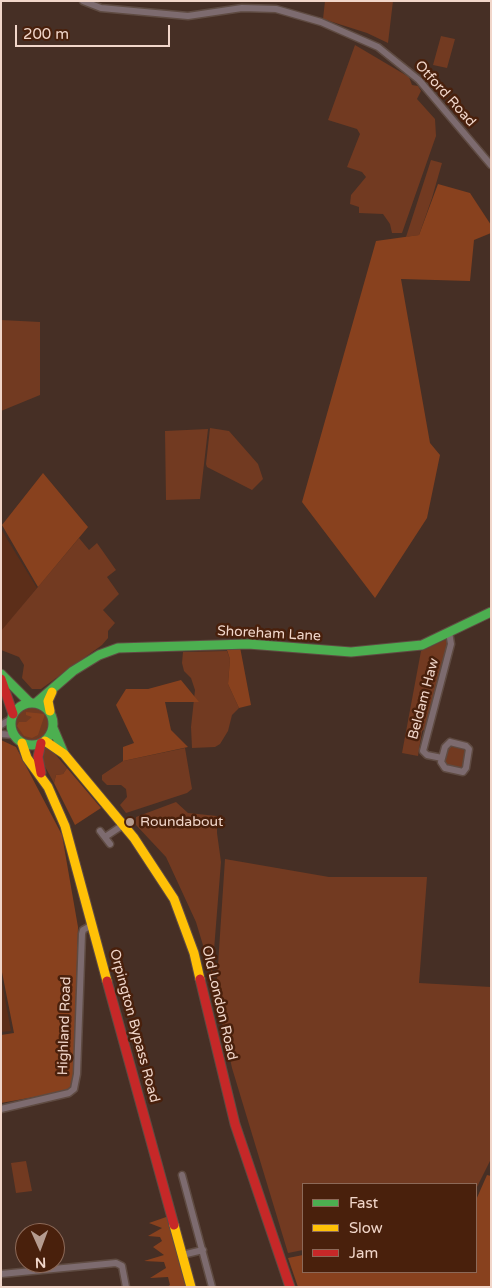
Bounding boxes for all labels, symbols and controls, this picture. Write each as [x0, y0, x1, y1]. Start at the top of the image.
scale bar [18, 15, 172, 47]
text: 200 m [23, 25, 69, 43]
street label: Otford Road [411, 58, 479, 130]
street label: Shoreham Lane [217, 623, 321, 645]
street label: Beldam Haw [405, 656, 443, 742]
place label: Roundabout [140, 814, 223, 830]
marker: Roundabout [124, 816, 136, 828]
street label: Old London Road [198, 944, 240, 1062]
street label: Orpington Bypass Road [105, 947, 163, 1105]
street label: Highland Road [55, 976, 75, 1076]
legend [302, 1183, 477, 1273]
text: Fast [349, 1194, 378, 1212]
text: Slow [349, 1219, 383, 1237]
north arrow [15, 1223, 65, 1273]
text: Jam [349, 1244, 378, 1262]
text: N [35, 1254, 46, 1271]

